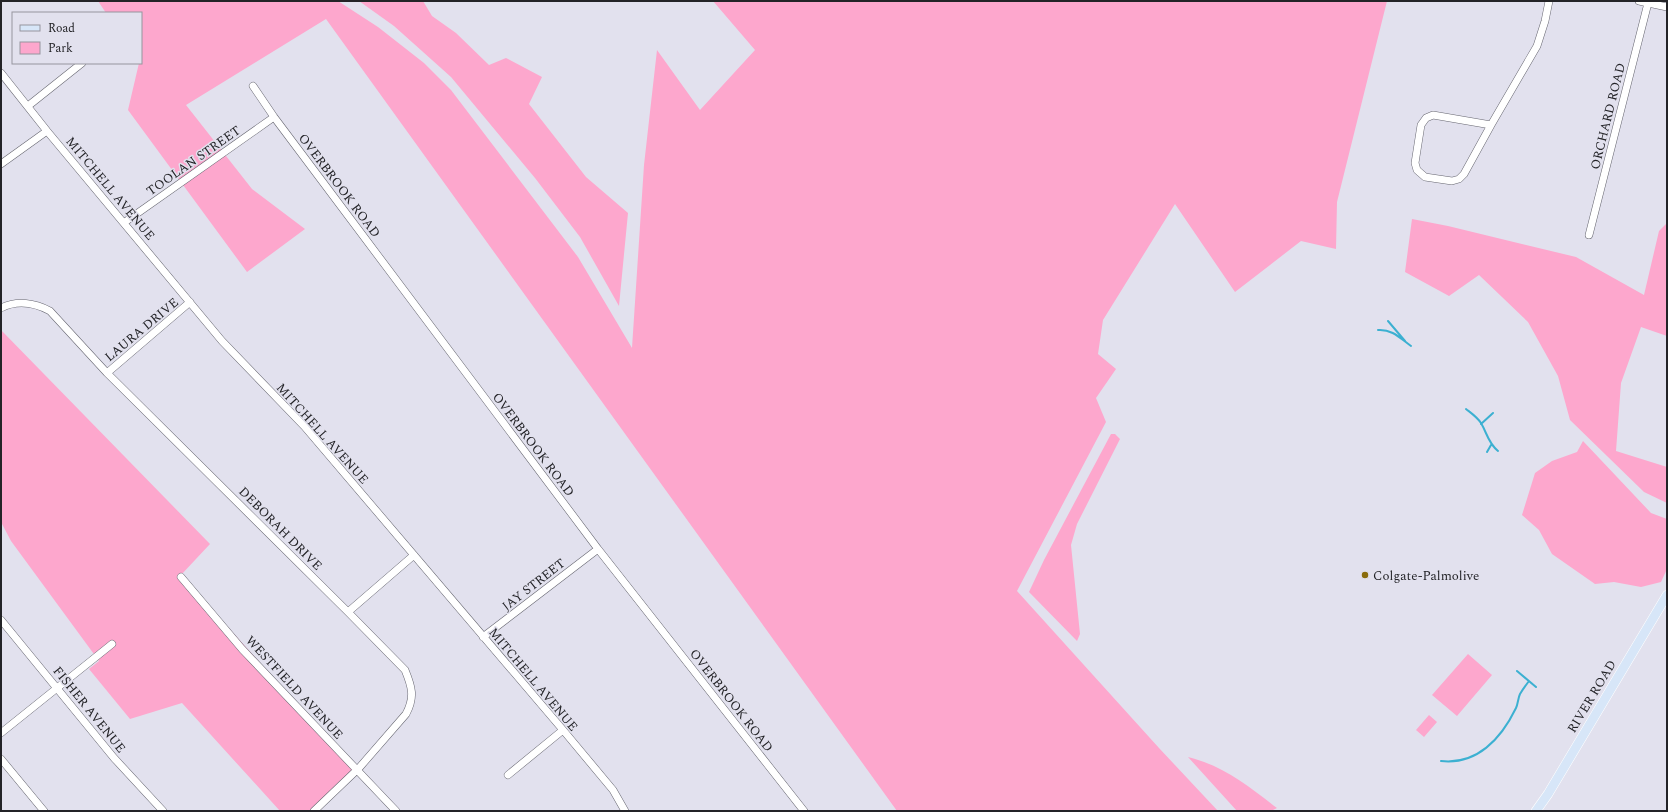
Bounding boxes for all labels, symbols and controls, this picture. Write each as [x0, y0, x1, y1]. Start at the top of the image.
legend [12, 12, 142, 64]
text: Road [48, 19, 75, 38]
text: Park [48, 39, 73, 58]
street label: ORCHARD ROAD [1585, 61, 1631, 172]
street label: TOOLAN STREET [142, 121, 245, 201]
street label: OVERBROOK ROAD [293, 129, 385, 242]
street label: MITCHELL AVENUE [61, 132, 160, 245]
street label: LAURA DRIVE [100, 293, 183, 367]
street label: MITCHELL AVENUE [271, 379, 373, 489]
street label: OVERBROOK ROAD [487, 388, 579, 501]
street label: DEBORAH DRIVE [234, 482, 327, 575]
street label: JAY STREET [498, 553, 570, 616]
place label: Colgate-Palmolive [1373, 566, 1479, 586]
marker: Colgate-Palmolive [1360, 570, 1370, 580]
street label: MITCHELL AVENUE [484, 623, 583, 736]
street label: WESTFIELD AVENUE [241, 631, 348, 744]
street label: OVERBROOK ROAD [684, 645, 778, 756]
street label: RIVER ROAD [1562, 656, 1622, 737]
street label: FISHER AVENUE [48, 662, 131, 757]

